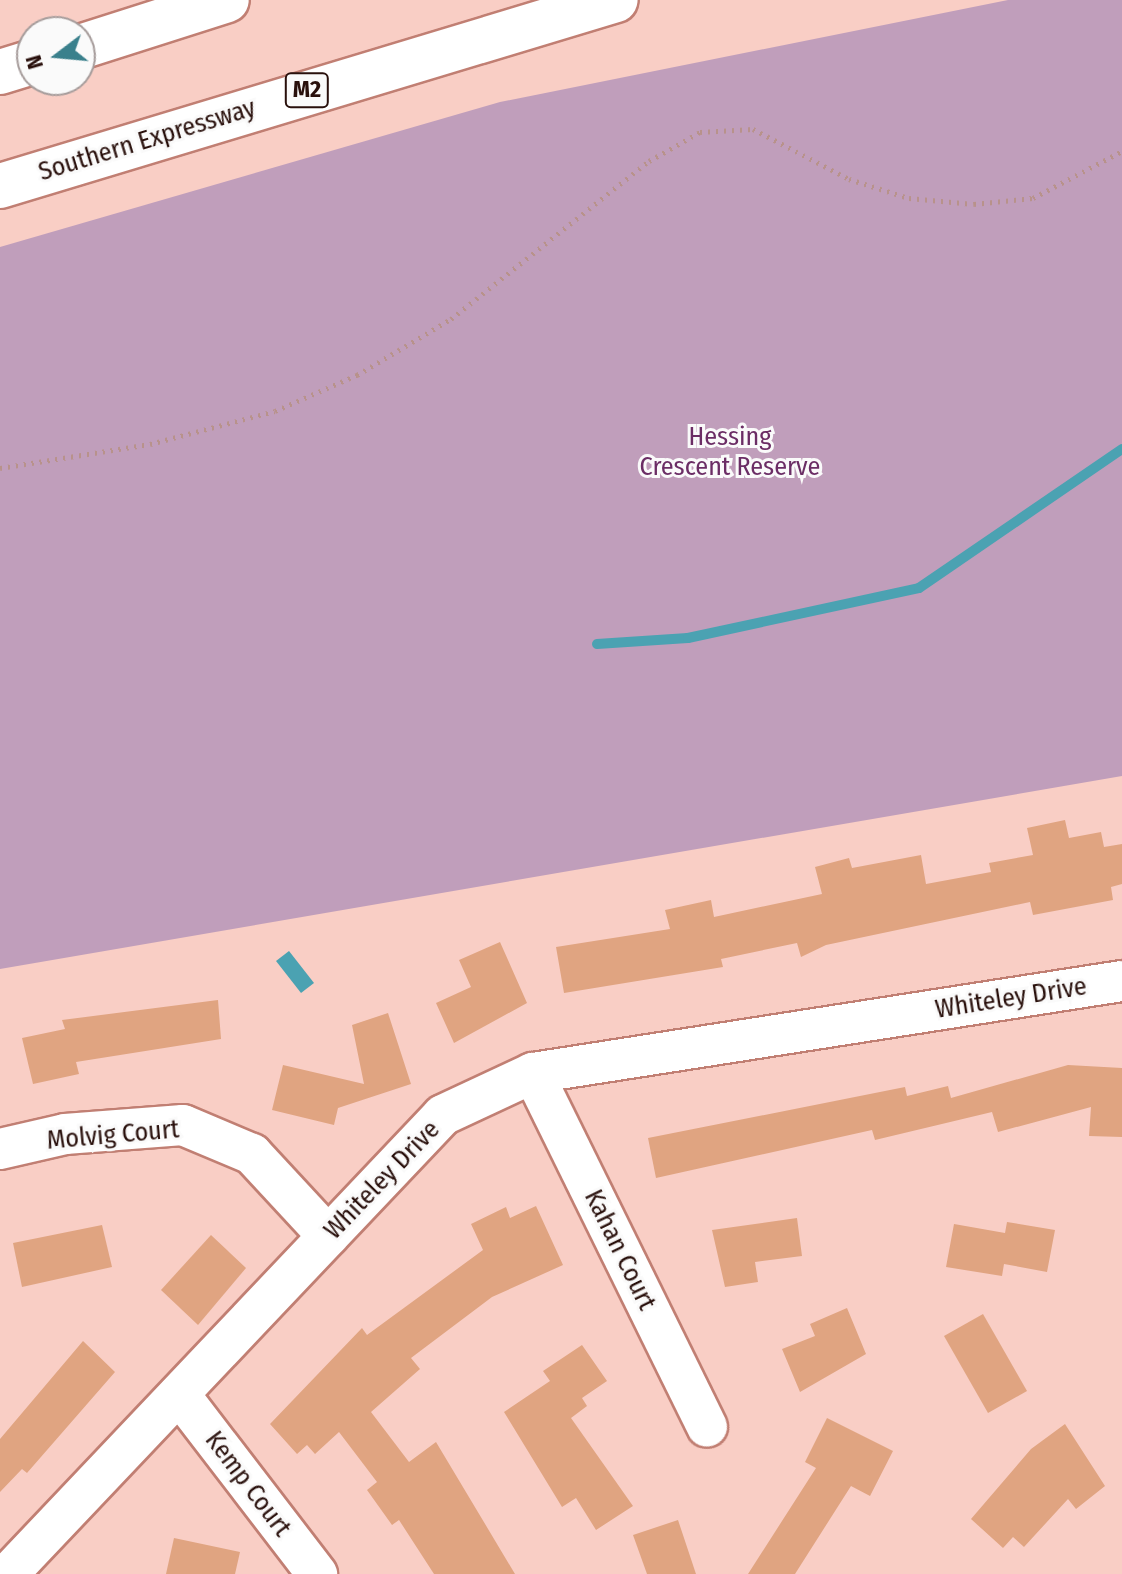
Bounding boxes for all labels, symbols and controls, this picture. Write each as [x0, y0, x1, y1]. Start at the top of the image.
north arrow [16, 16, 96, 96]
text: N [20, 52, 49, 72]
road number: M2 [283, 70, 331, 110]
street label: Southern Expressway [35, 92, 259, 188]
park label: Hessing Crescent Reserve [640, 421, 820, 482]
street label: Whiteley Drive [933, 971, 1089, 1025]
street label: Molvig Court [46, 1114, 180, 1156]
street label: Whiteley Drive [318, 1114, 446, 1246]
street label: Kahan Court [577, 1185, 663, 1315]
street label: Kemp Court [198, 1425, 298, 1543]

